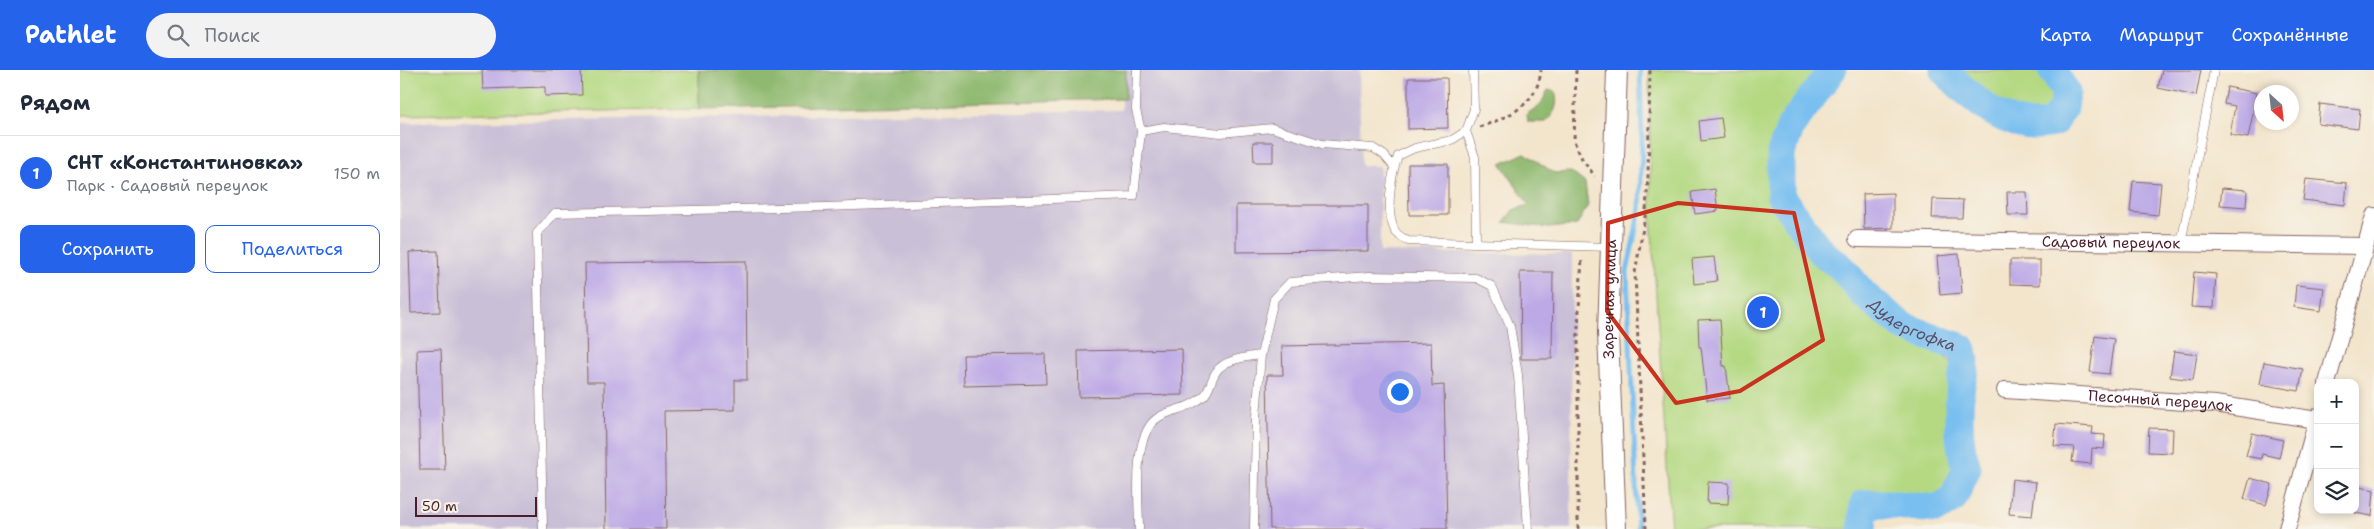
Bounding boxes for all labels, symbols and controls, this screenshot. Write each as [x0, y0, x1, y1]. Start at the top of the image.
search box [146, 13, 496, 58]
text: Pathlet [25, 19, 116, 51]
icon: search [164, 21, 192, 49]
text: Поиск [204, 23, 260, 48]
text: Карта [2040, 23, 2091, 47]
text: Маршрут [2119, 23, 2203, 47]
text: Сохранённые [2231, 23, 2349, 47]
north arrow [2254, 85, 2299, 130]
text: Рядом [20, 89, 90, 117]
text: СНТ «Константиновка» [67, 150, 303, 175]
text: 1 [32, 163, 40, 184]
text: 150 m [333, 163, 380, 184]
text: Парк · Садовый переулок [67, 175, 268, 196]
button: Сохранить [20, 225, 195, 273]
button: Поделиться [205, 225, 380, 273]
street label: Садовый переулок [2042, 232, 2180, 253]
street label: Заречная улица [1598, 238, 1621, 359]
water label: Дудергофка [1863, 292, 1959, 356]
pin: 1 [1747, 293, 1779, 331]
your location [1387, 379, 1413, 405]
map controls [2314, 379, 2359, 514]
button: + [2314, 379, 2359, 424]
street label: Песочный переулок [2088, 386, 2234, 417]
button: − [2314, 424, 2359, 469]
button: layers [2314, 469, 2359, 514]
scale bar [415, 494, 538, 517]
text: 50 m [422, 497, 457, 515]

